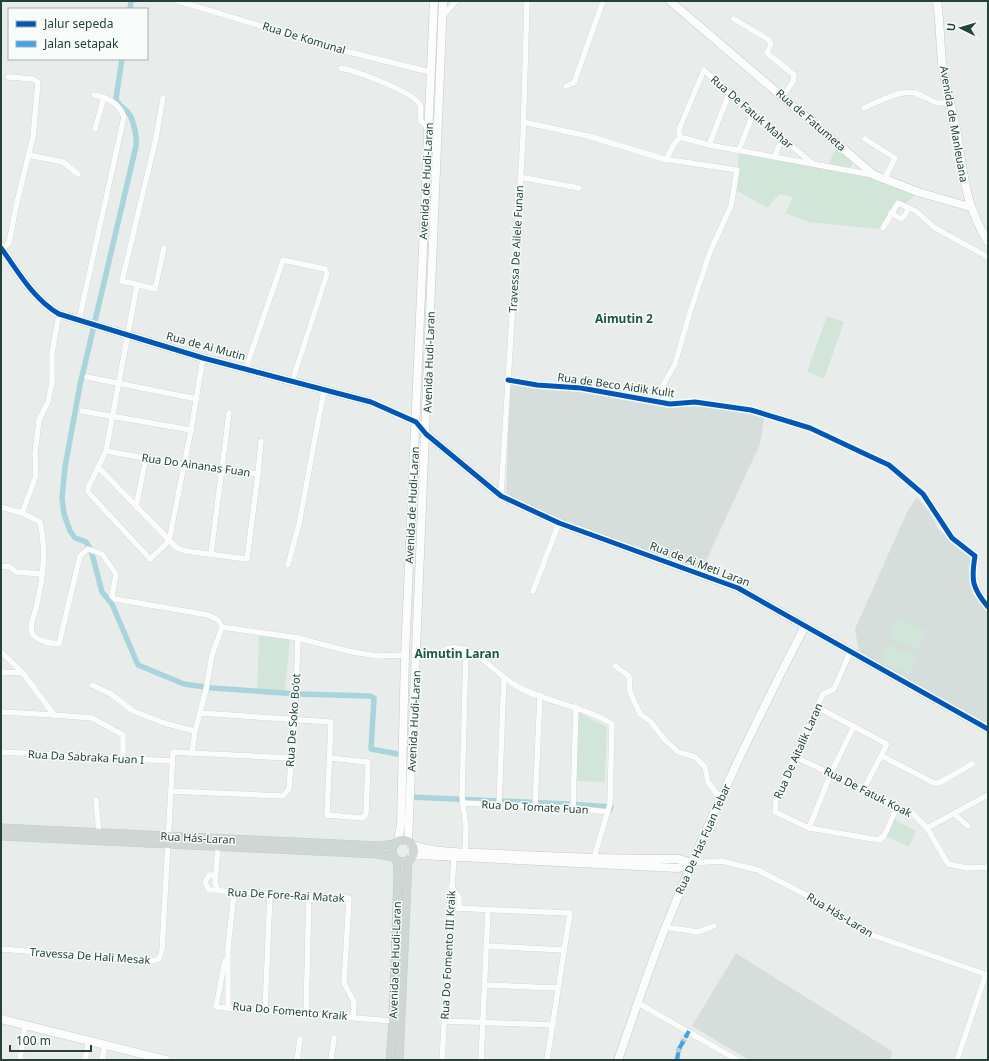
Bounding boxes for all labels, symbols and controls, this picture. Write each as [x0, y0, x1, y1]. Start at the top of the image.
legend [8, 8, 148, 60]
north arrow [941, 8, 981, 48]
text: Jalur sepeda [43, 15, 113, 32]
street label: Rua De Komunal [261, 18, 348, 57]
text: U [943, 22, 958, 32]
text: Jalan setapak [43, 35, 119, 52]
street label: Avenida de Manleuana [937, 64, 972, 183]
street label: Rua De Fatuk Mahar [708, 72, 797, 152]
street label: Rua de Fatumeta [773, 85, 849, 154]
street label: Avenida de Hudi-Laran [415, 122, 436, 240]
street label: Travessa De Ailele Funan [505, 185, 526, 313]
district label: Aimutin 2 [595, 310, 653, 327]
street label: Avenida Hudi-Laran [419, 311, 438, 413]
street label: Rua de Ai Mutin [165, 328, 247, 363]
street label: Rua de Beco Aidik Kulit [557, 369, 676, 400]
street label: Avenida de Hudi-Laran [401, 446, 422, 564]
street label: Rua Do Ainanas Fuan [141, 449, 251, 480]
street label: Rua de Ai Meti Laran [648, 537, 752, 590]
district label: Aimutin Laran [414, 645, 500, 662]
street label: Avenida Hudi-Laran [403, 670, 424, 772]
street label: Rua De Soko Bo’ot [282, 673, 303, 767]
street label: Rua De Aitalik Laran [770, 701, 825, 801]
street label: Rua Da Sabraka Fuan I [28, 746, 145, 767]
street label: Rua De Fatuk Koak [822, 763, 915, 820]
street label: Rua De Has Fuan Tebar [671, 781, 734, 896]
street label: Rua Do Tomate Fuan [481, 796, 589, 817]
street label: Rua Hás-Laran [160, 828, 236, 847]
street label: Rua De Fore-Rai Matak [227, 884, 345, 905]
street label: Rua Hás-Laran [804, 889, 876, 940]
street label: Rua Do Fomento III Kraik [437, 890, 458, 1020]
street label: Avenida de Hudi-Laran [385, 901, 404, 1019]
street label: Travessa De Hali Mesak [29, 944, 151, 967]
street label: Rua Do Fomento Kraik [232, 998, 348, 1023]
scale bar [10, 1027, 91, 1053]
text: 100 m [16, 1032, 51, 1049]

